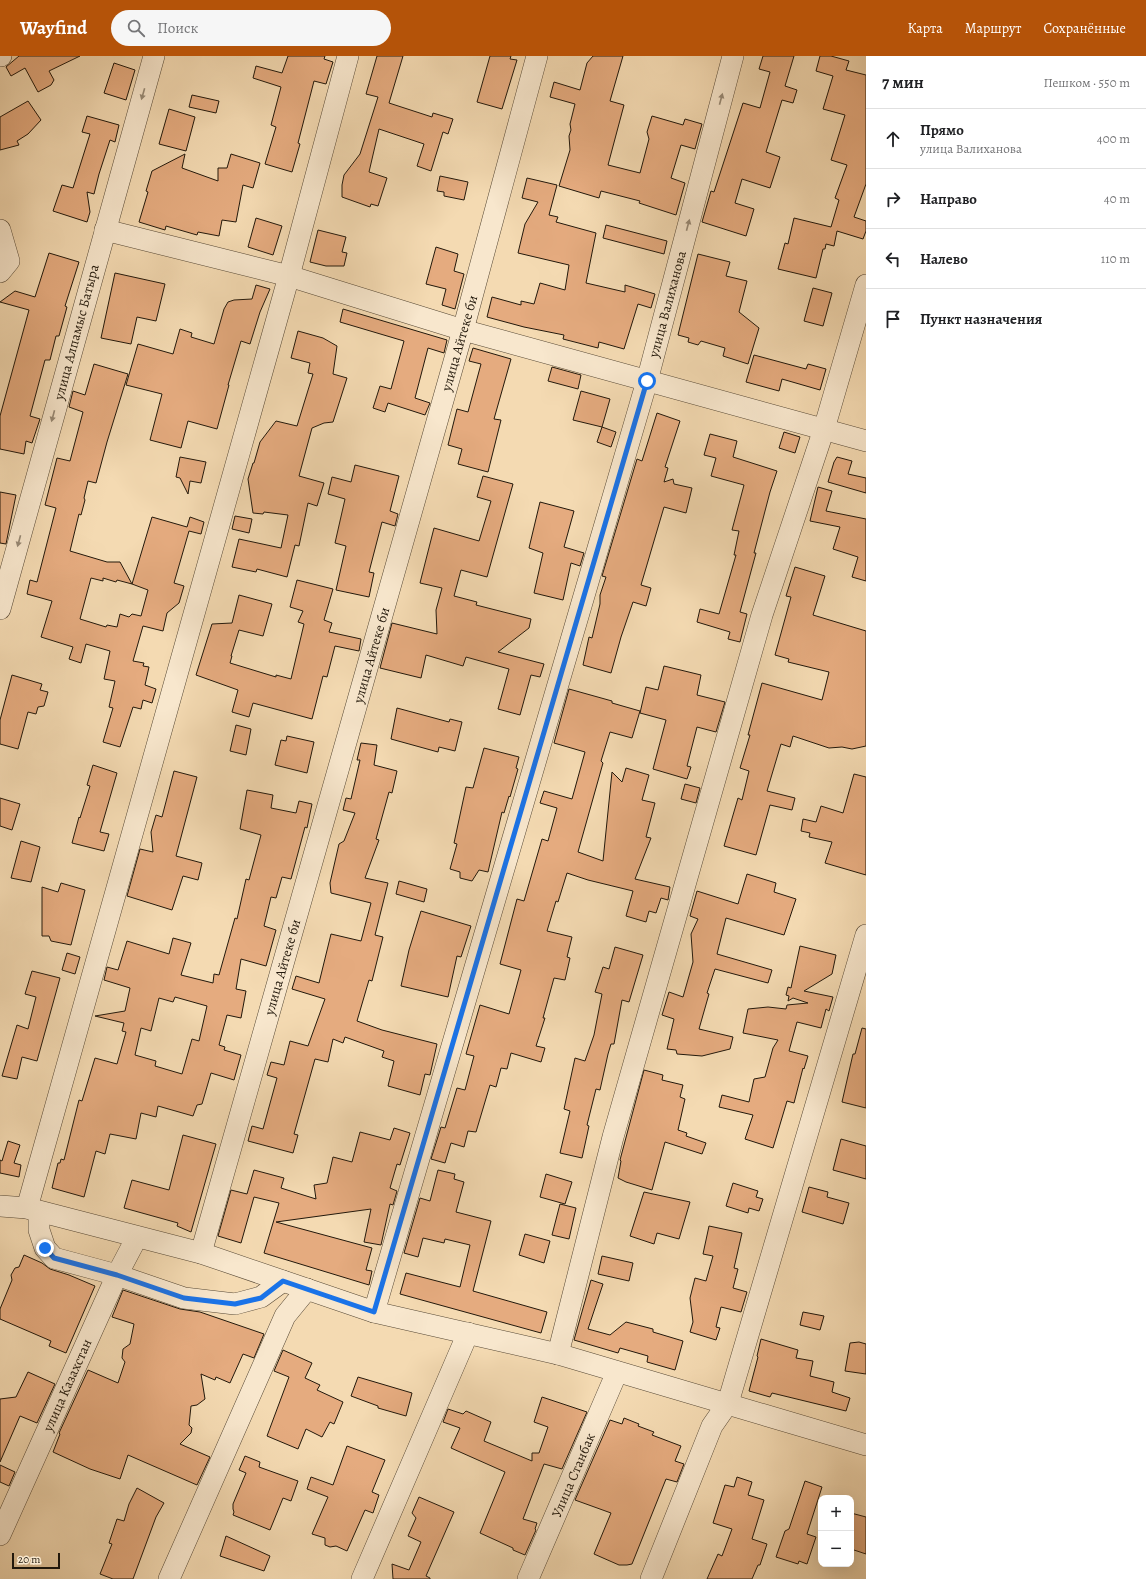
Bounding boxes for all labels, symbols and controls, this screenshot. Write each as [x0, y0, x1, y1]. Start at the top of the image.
search box [111, 10, 391, 46]
text: Wayfind [20, 15, 87, 41]
icon: search [125, 17, 147, 39]
text: Поиск [157, 18, 198, 38]
text: Карта [908, 19, 943, 38]
text: Маршрут [965, 19, 1021, 38]
text: Сохранённые [1043, 19, 1126, 38]
text: 7 мин [882, 71, 924, 94]
text: Пешком · 550 m [1043, 74, 1130, 91]
one-way arrow [140, 88, 146, 100]
one-way arrow [719, 93, 725, 106]
text: Прямо [920, 120, 964, 140]
icon: ahead [882, 128, 904, 150]
text: 400 m [1097, 130, 1130, 147]
text: улица Валиханова [920, 140, 1022, 157]
icon: right [882, 188, 904, 210]
text: Направо [920, 189, 977, 209]
text: 40 m [1104, 190, 1130, 207]
one-way arrow [685, 219, 691, 231]
street label: улица Валиханова [644, 248, 691, 361]
icon: left [882, 248, 904, 270]
text: Налево [920, 249, 968, 269]
text: 110 m [1101, 250, 1130, 267]
street label: улица Алпамыс Батыра [49, 262, 104, 403]
street label: улица Айтеке би [436, 293, 482, 394]
icon: arrive [882, 308, 904, 330]
text: Пункт назначения [920, 309, 1042, 329]
route start [638, 372, 656, 390]
one-way arrow [50, 410, 56, 422]
one-way arrow [16, 535, 22, 547]
street label: улица Айтеке би [348, 605, 394, 706]
street label: улица Айтеке би [259, 917, 305, 1018]
route end [36, 1239, 54, 1257]
street label: улица Казахстан [38, 1336, 96, 1436]
street label: Улица Станбак [547, 1430, 600, 1520]
map controls [818, 1495, 854, 1567]
button: + [818, 1495, 854, 1531]
button: − [818, 1531, 854, 1567]
scale bar [12, 1551, 60, 1570]
text: 20 m [18, 1552, 40, 1567]

